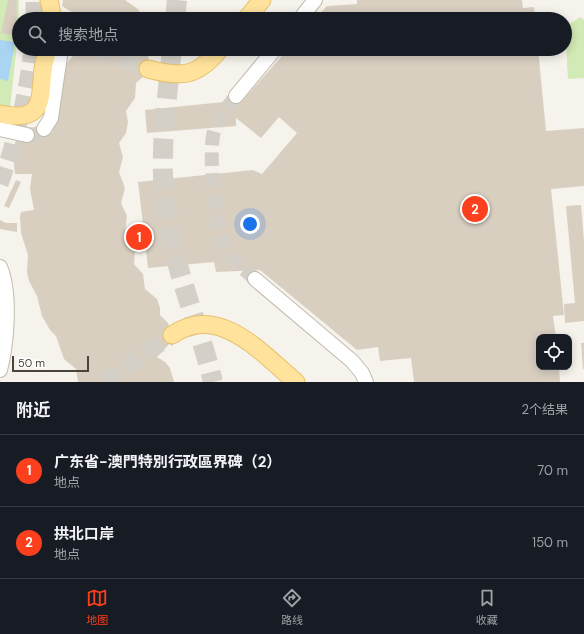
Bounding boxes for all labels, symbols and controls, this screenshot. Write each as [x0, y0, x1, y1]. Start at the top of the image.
search box [12, 12, 572, 56]
icon: search [26, 23, 48, 45]
text: 搜索地点 [58, 25, 118, 45]
pin: 2 [462, 194, 488, 224]
your location [240, 214, 260, 234]
pin: 1 [126, 222, 152, 252]
map controls [536, 334, 572, 370]
button: locate [536, 334, 572, 370]
scale bar [12, 354, 89, 373]
text: 50 m [18, 356, 45, 370]
text: 附近 [16, 399, 50, 421]
text: 2个结果 [522, 401, 568, 418]
text: 广东省-澳門特別行政區界碑（2） [54, 452, 281, 472]
text: 1 [27, 462, 31, 479]
text: 70 m [537, 462, 568, 479]
text: 地点 [54, 474, 80, 491]
text: 拱北口岸 [54, 524, 114, 544]
text: 2 [25, 534, 33, 551]
text: 150 m [532, 534, 568, 551]
text: 地点 [54, 546, 80, 563]
tab: 地图 [86, 587, 108, 627]
tab: 路线 [281, 587, 303, 627]
tab: 收藏 [476, 587, 498, 627]

